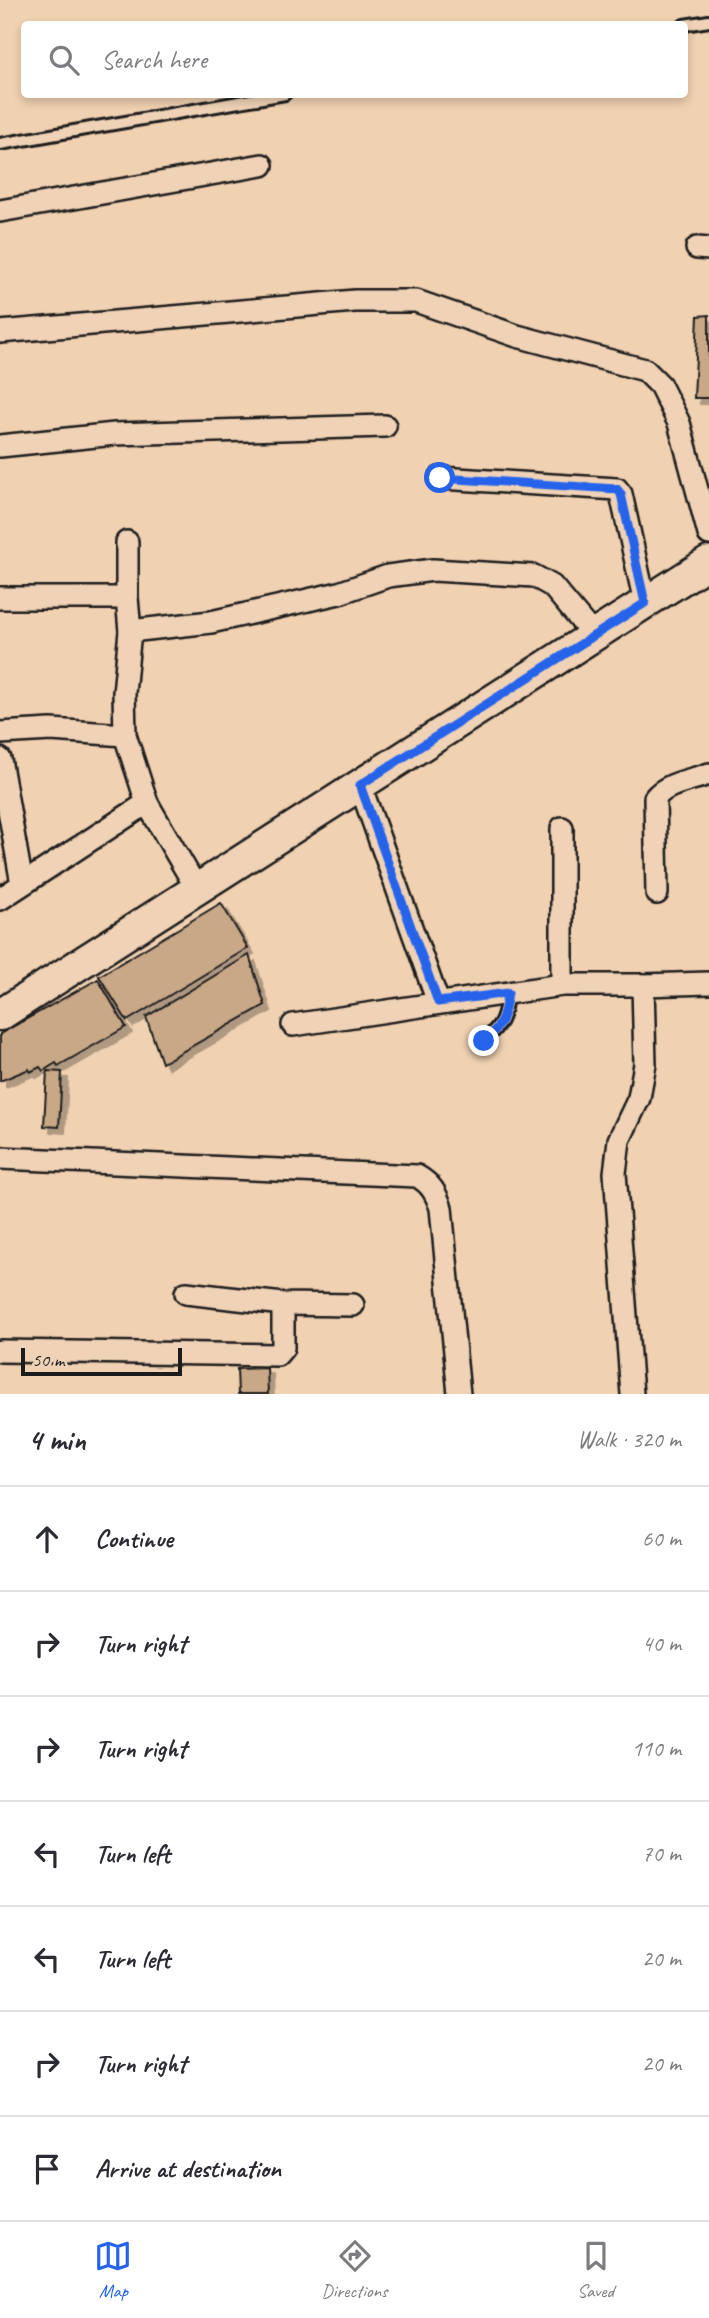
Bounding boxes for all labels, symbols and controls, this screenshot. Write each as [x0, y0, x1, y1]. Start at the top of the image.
search box [21, 21, 688, 98]
icon: search [45, 41, 83, 79]
text: Search here [101, 43, 207, 76]
route start [424, 462, 455, 493]
route end [468, 1025, 499, 1056]
scale bar [21, 1345, 182, 1377]
text: 50 m [32, 1348, 64, 1372]
text: 4 min [28, 1421, 85, 1459]
text: Walk · 320 m [577, 1425, 681, 1454]
icon: ahead [28, 1520, 66, 1558]
text: Continue [95, 1522, 173, 1555]
text: 60 m [642, 1524, 681, 1553]
icon: right [28, 1625, 66, 1663]
text: Turn right [95, 1627, 186, 1660]
text: 40 m [642, 1629, 681, 1658]
icon: right [28, 1730, 66, 1768]
text: Turn right [95, 1732, 186, 1765]
text: 110 m [632, 1734, 681, 1763]
icon: left [28, 1835, 66, 1873]
text: Turn left [95, 1837, 170, 1870]
text: 70 m [642, 1839, 681, 1868]
icon: left [28, 1940, 66, 1978]
text: Turn left [95, 1942, 170, 1975]
text: 20 m [642, 1944, 681, 1973]
icon: right [28, 2045, 66, 2083]
text: Turn right [95, 2047, 186, 2080]
text: 20 m [642, 2049, 681, 2078]
icon: arrive [28, 2150, 66, 2188]
text: Arrive at destination [95, 2152, 281, 2185]
tab: Map [94, 2237, 132, 2303]
tab: Directions [321, 2237, 388, 2303]
tab: Saved [577, 2237, 615, 2303]

